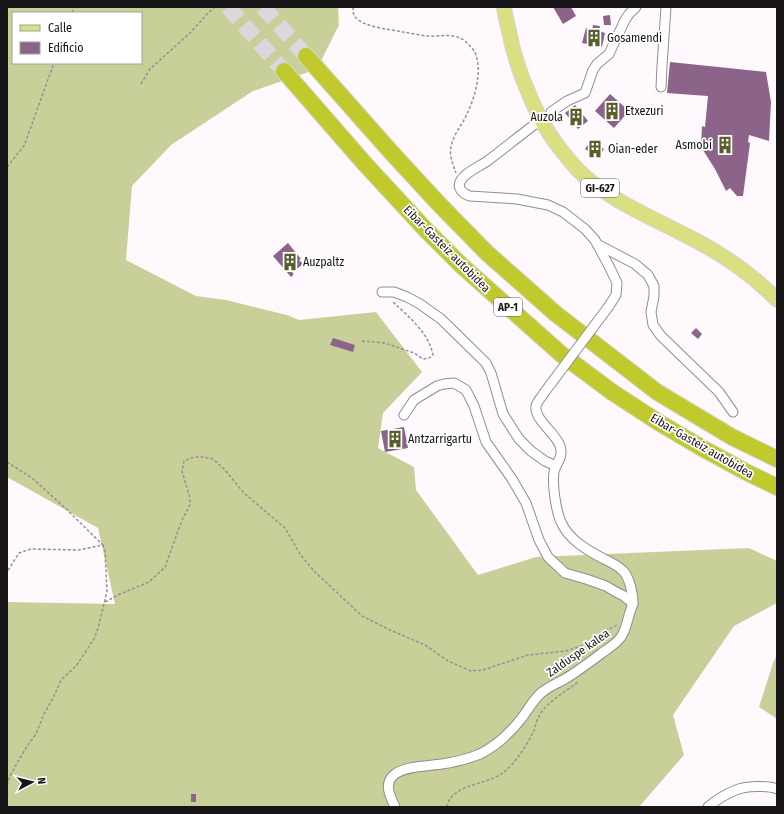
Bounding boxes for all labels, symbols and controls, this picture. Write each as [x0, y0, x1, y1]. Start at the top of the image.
legend [12, 12, 142, 64]
text: Calle [48, 21, 72, 35]
building icon: Gosamendi [584, 28, 604, 48]
place label: Gosamendi [607, 31, 662, 45]
text: Edificio [48, 41, 84, 55]
building icon: Etxezuri [602, 101, 622, 121]
place label: Etxezuri [625, 104, 664, 118]
building icon: Auzola [566, 107, 586, 127]
place label: Auzola [530, 110, 563, 124]
building icon: Asmobi [715, 135, 735, 155]
place label: Asmobi [676, 138, 712, 152]
building icon: Oian-eder [585, 139, 605, 159]
place label: Oian-eder [608, 142, 658, 156]
road number: GI-627 [581, 179, 619, 197]
street label: Eibar-Gasteiz autobidea [401, 203, 493, 295]
building icon: Auzpaltz [280, 252, 300, 272]
place label: Auzpaltz [303, 255, 344, 269]
road number: AP-1 [494, 298, 522, 316]
street label: Eibar-Gasteiz autobidea [648, 411, 756, 481]
building icon: Antzarrigartu [385, 429, 405, 449]
place label: Antzarrigartu [408, 432, 472, 446]
street label: Zalduspe kalea [544, 626, 612, 680]
north arrow [12, 762, 52, 802]
text: N [35, 777, 48, 785]

